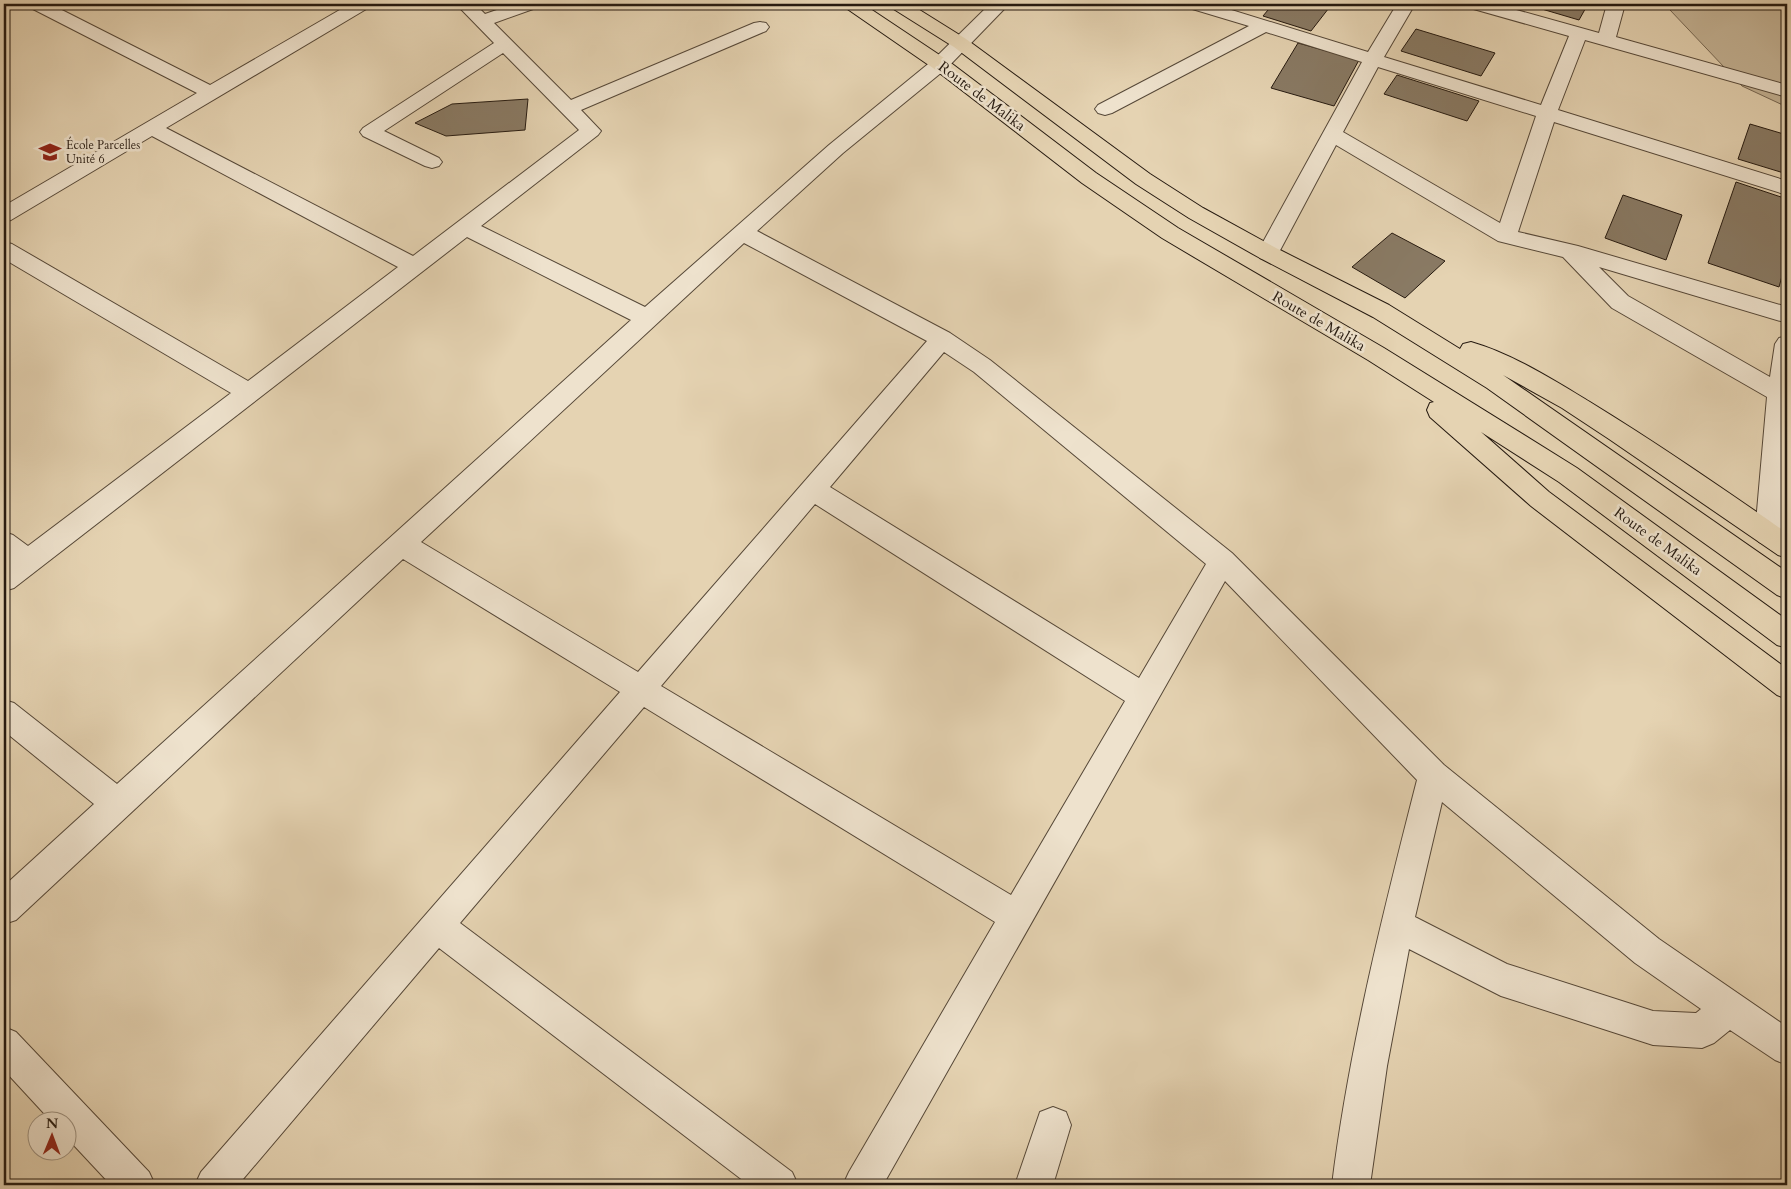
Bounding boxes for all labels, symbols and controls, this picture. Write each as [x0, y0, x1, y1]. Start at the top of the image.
street label: Route de Malika [934, 57, 1030, 136]
place label: École Parcelles Unité 6 [66, 136, 140, 167]
school or university icon: École Parcelles Unité 6 [37, 139, 63, 165]
street label: Route de Malika [1269, 286, 1370, 356]
street label: Route de Malika [1610, 502, 1706, 580]
north arrow [28, 1112, 78, 1162]
text: N [46, 1114, 58, 1133]

